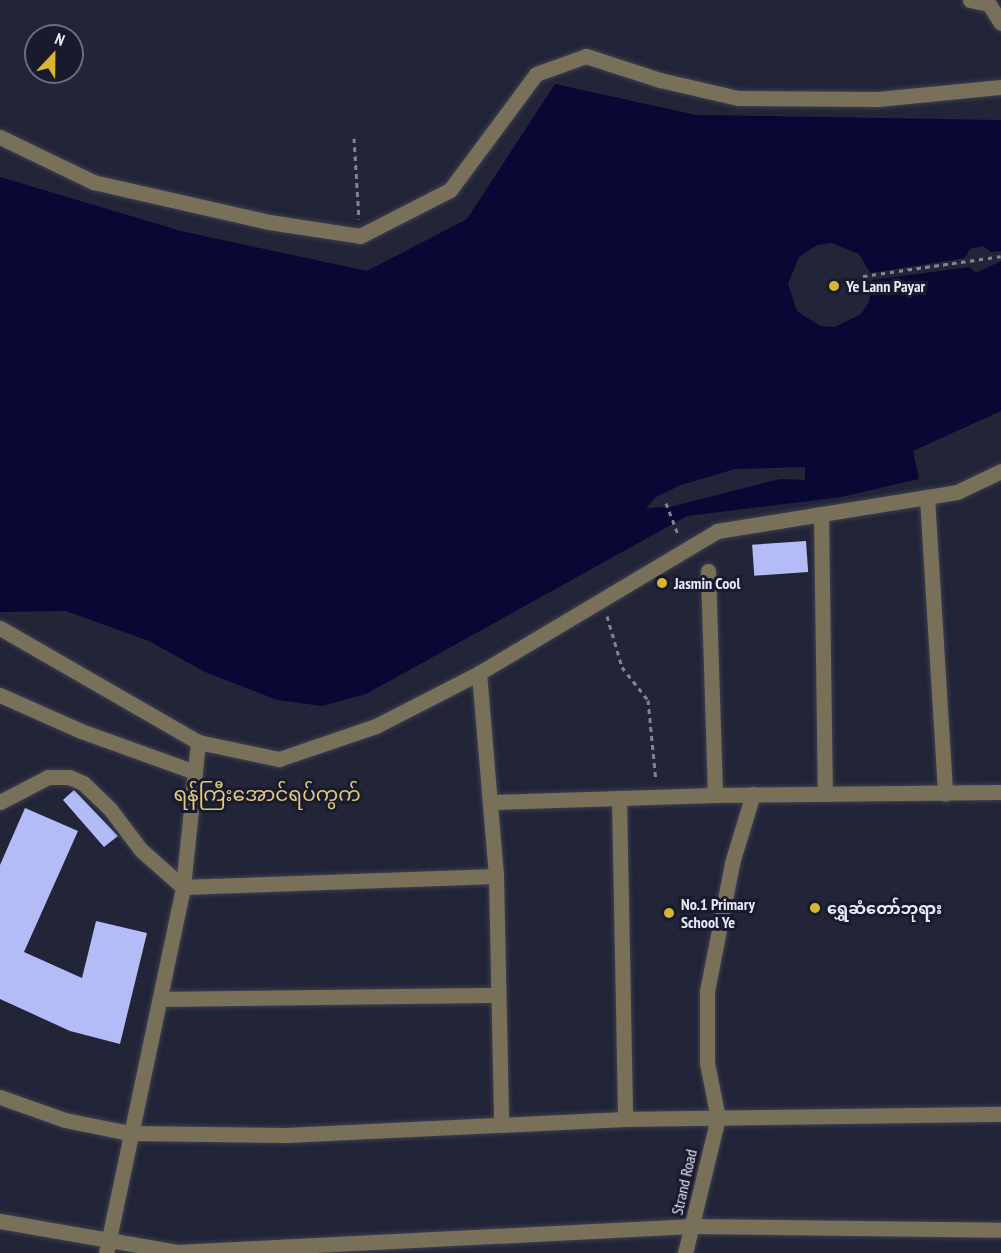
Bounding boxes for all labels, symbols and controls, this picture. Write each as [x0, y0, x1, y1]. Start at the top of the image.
north arrow [24, 24, 84, 84]
text: N [52, 28, 68, 50]
place label: Ye Lann Payar [846, 276, 925, 296]
marker: Ye Lann Payar [827, 279, 841, 293]
place label: Jasmin Cool [674, 573, 740, 593]
marker: Jasmin Cool [655, 576, 669, 590]
district label: ရန်ကြီးအောင်ရပ်ကွက် [173, 782, 361, 806]
place label: No.1 Primary School Ye [681, 894, 755, 932]
place label: ရွှေဆံတော်ဘုရား [827, 898, 942, 918]
marker: ရွှေဆံတော်ဘုရား [808, 901, 822, 915]
marker: No.1 Primary School Ye [662, 906, 676, 920]
street label: Strand Road [667, 1147, 701, 1217]

